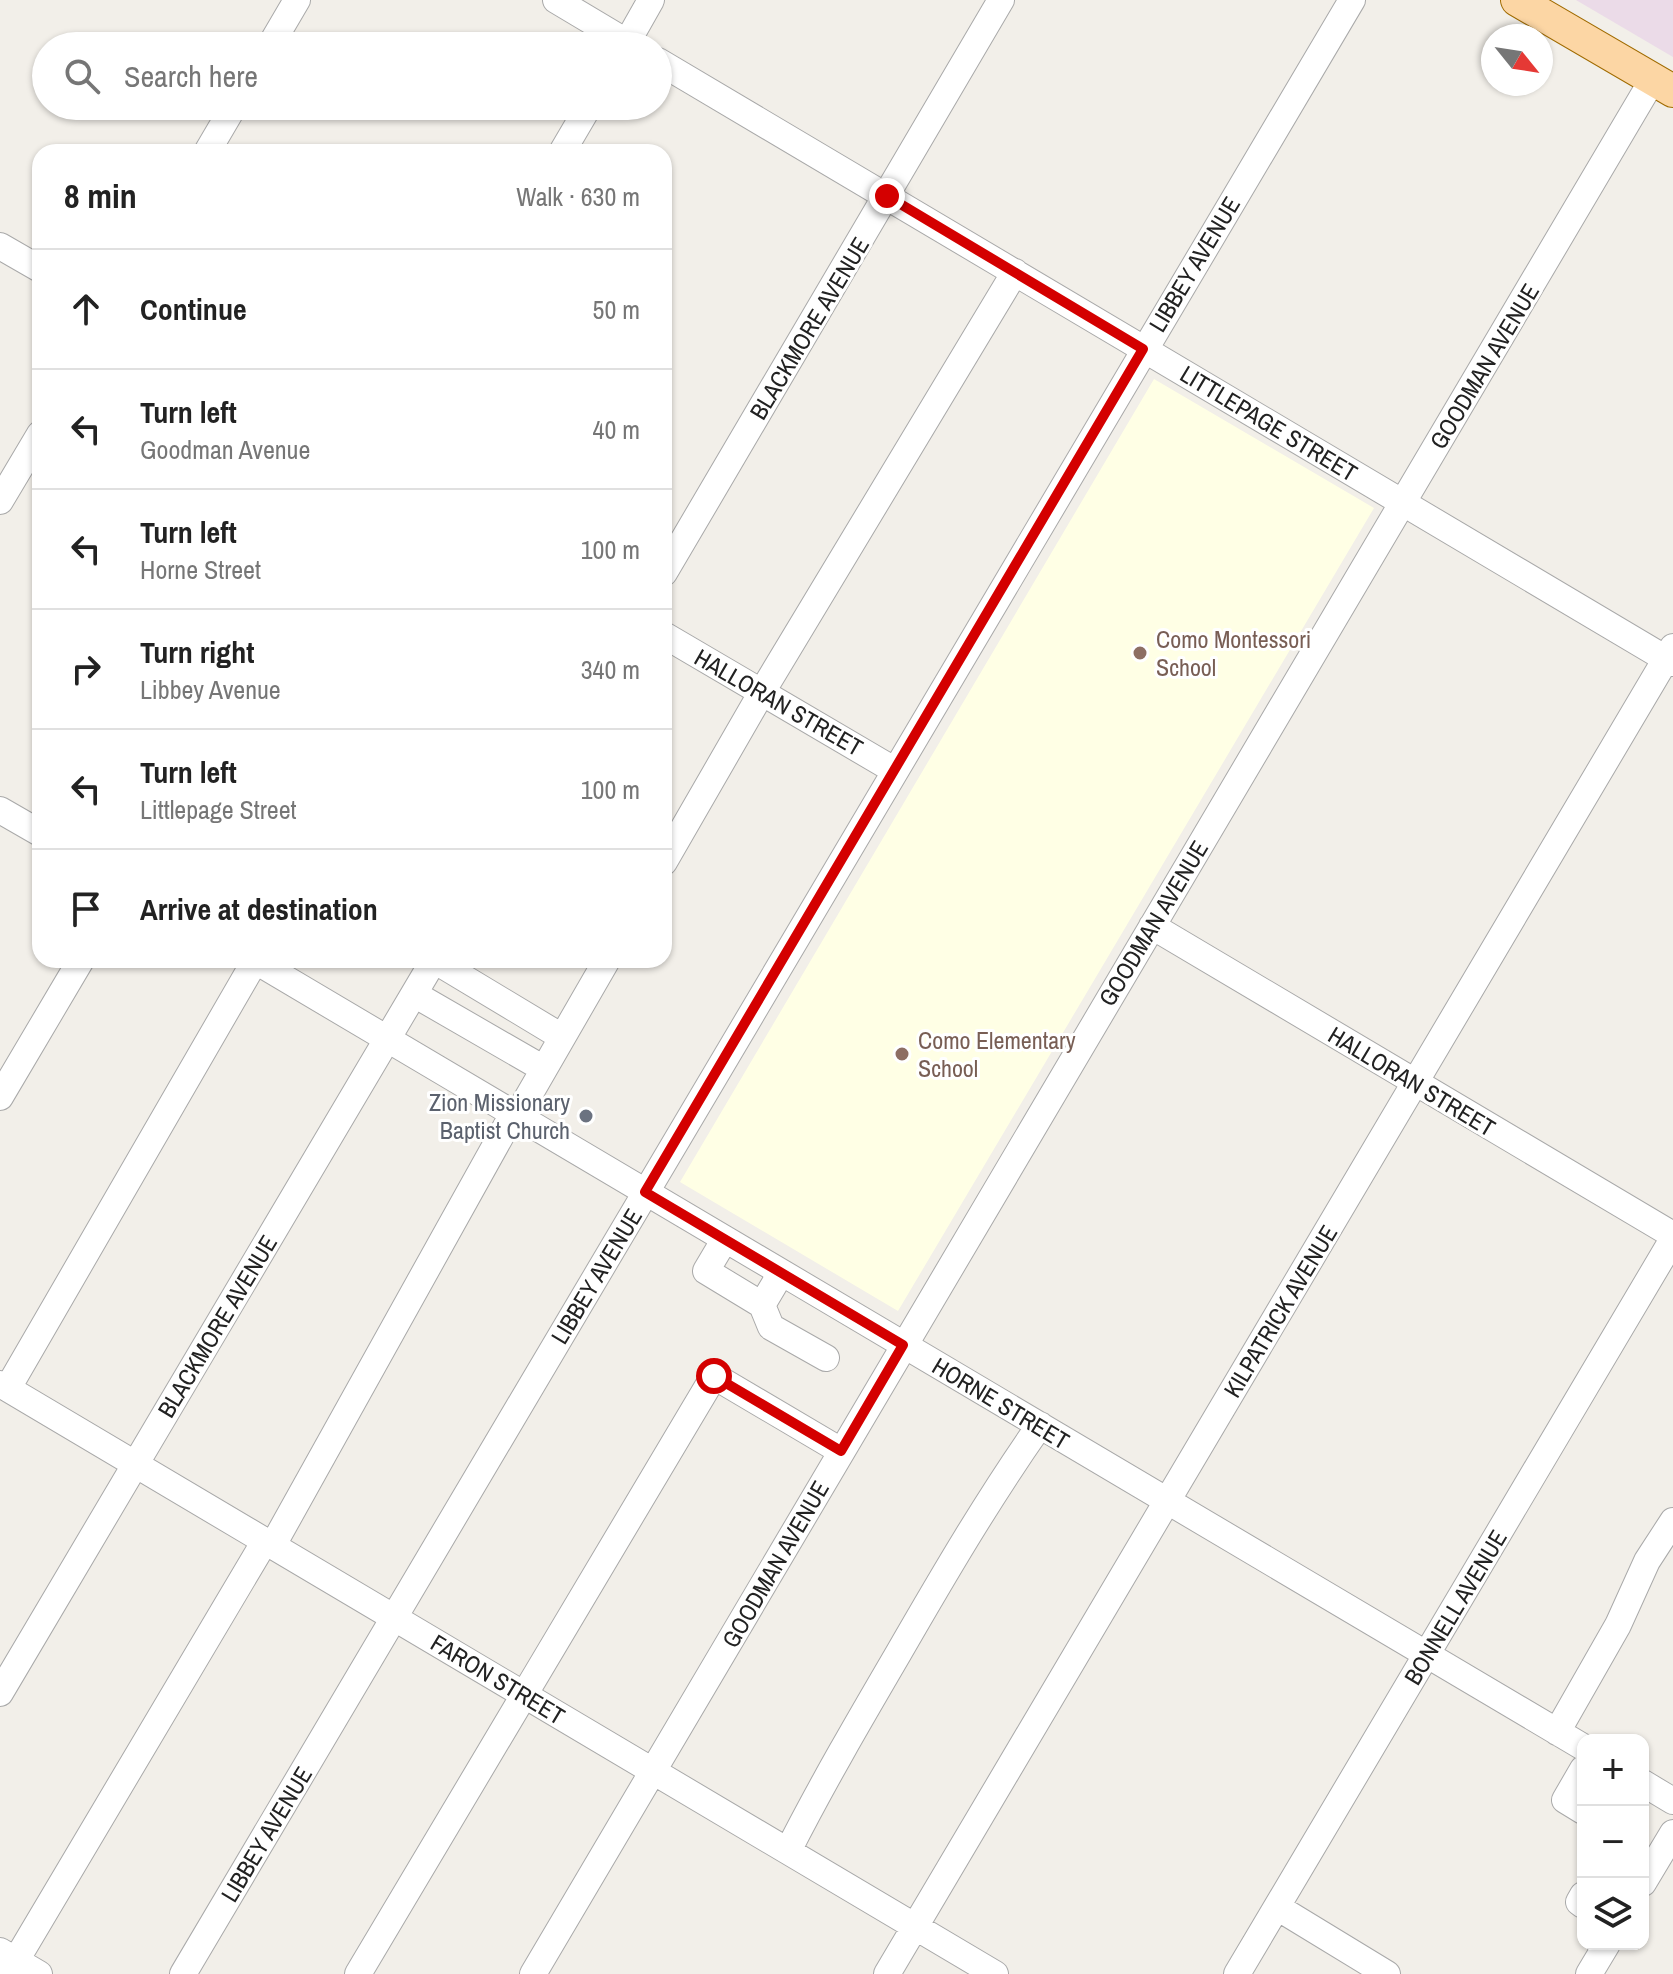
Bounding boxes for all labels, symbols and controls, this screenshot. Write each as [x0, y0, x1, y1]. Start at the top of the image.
north arrow [1481, 24, 1553, 96]
search box [32, 32, 672, 120]
icon: search [60, 54, 104, 98]
text: Search here [124, 56, 258, 96]
text: 8 min [64, 173, 137, 219]
route end [869, 178, 905, 214]
text: Walk · 630 m [516, 179, 640, 214]
street label: LIBBEY AVENUE [1141, 190, 1247, 338]
street label: BLACKMORE AVENUE [742, 231, 876, 425]
street label: GOODMAN AVENUE [1422, 277, 1546, 455]
icon: ahead [64, 287, 108, 331]
text: Continue [140, 289, 247, 329]
text: 50 m [593, 292, 640, 327]
street label: LITTLEPAGE STREET [1175, 358, 1363, 488]
text: Turn left [140, 392, 237, 432]
icon: left [64, 407, 108, 451]
text: 40 m [593, 412, 640, 447]
text: Goodman Avenue [140, 432, 310, 467]
text: Turn left [140, 512, 237, 552]
icon: left [64, 527, 108, 571]
text: 100 m [581, 532, 640, 567]
text: Horne Street [140, 552, 261, 587]
place label: Como Montessori School [1156, 623, 1311, 683]
text: Turn right [140, 632, 254, 672]
street label: HALLORAN STREET [689, 641, 869, 763]
marker: Como Montessori School [1131, 644, 1149, 662]
icon: right [64, 647, 108, 691]
text: 340 m [581, 652, 640, 687]
text: Libbey Avenue [140, 672, 281, 707]
text: Turn left [140, 752, 237, 792]
icon: left [64, 767, 108, 811]
text: 100 m [581, 772, 640, 807]
text: Littlepage Street [140, 792, 296, 827]
street label: GOODMAN AVENUE [1091, 834, 1215, 1012]
icon: arrive [64, 887, 108, 931]
text: Arrive at destination [140, 889, 378, 929]
street label: HALLORAN STREET [1323, 1019, 1501, 1143]
place label: Como Elementary School [918, 1024, 1076, 1084]
marker: Como Elementary School [893, 1045, 911, 1063]
place label: Zion Missionary Baptist Church [429, 1086, 570, 1146]
marker: Zion Missionary Baptist Church [577, 1107, 595, 1125]
street label: LIBBEY AVENUE [543, 1202, 649, 1350]
street label: KILPATRICK AVENUE [1216, 1219, 1344, 1403]
street label: BLACKMORE AVENUE [150, 1229, 284, 1423]
street label: HORNE STREET [927, 1350, 1075, 1456]
route start [696, 1358, 732, 1394]
street label: GOODMAN AVENUE [714, 1475, 836, 1653]
street label: BONNELL AVENUE [1396, 1524, 1514, 1690]
street label: FARON STREET [425, 1626, 571, 1732]
map controls [1577, 1734, 1649, 1950]
button: + [1577, 1734, 1649, 1806]
street label: LIBBEY AVENUE [213, 1760, 319, 1908]
button: − [1577, 1806, 1649, 1878]
button: layers [1577, 1878, 1649, 1950]

